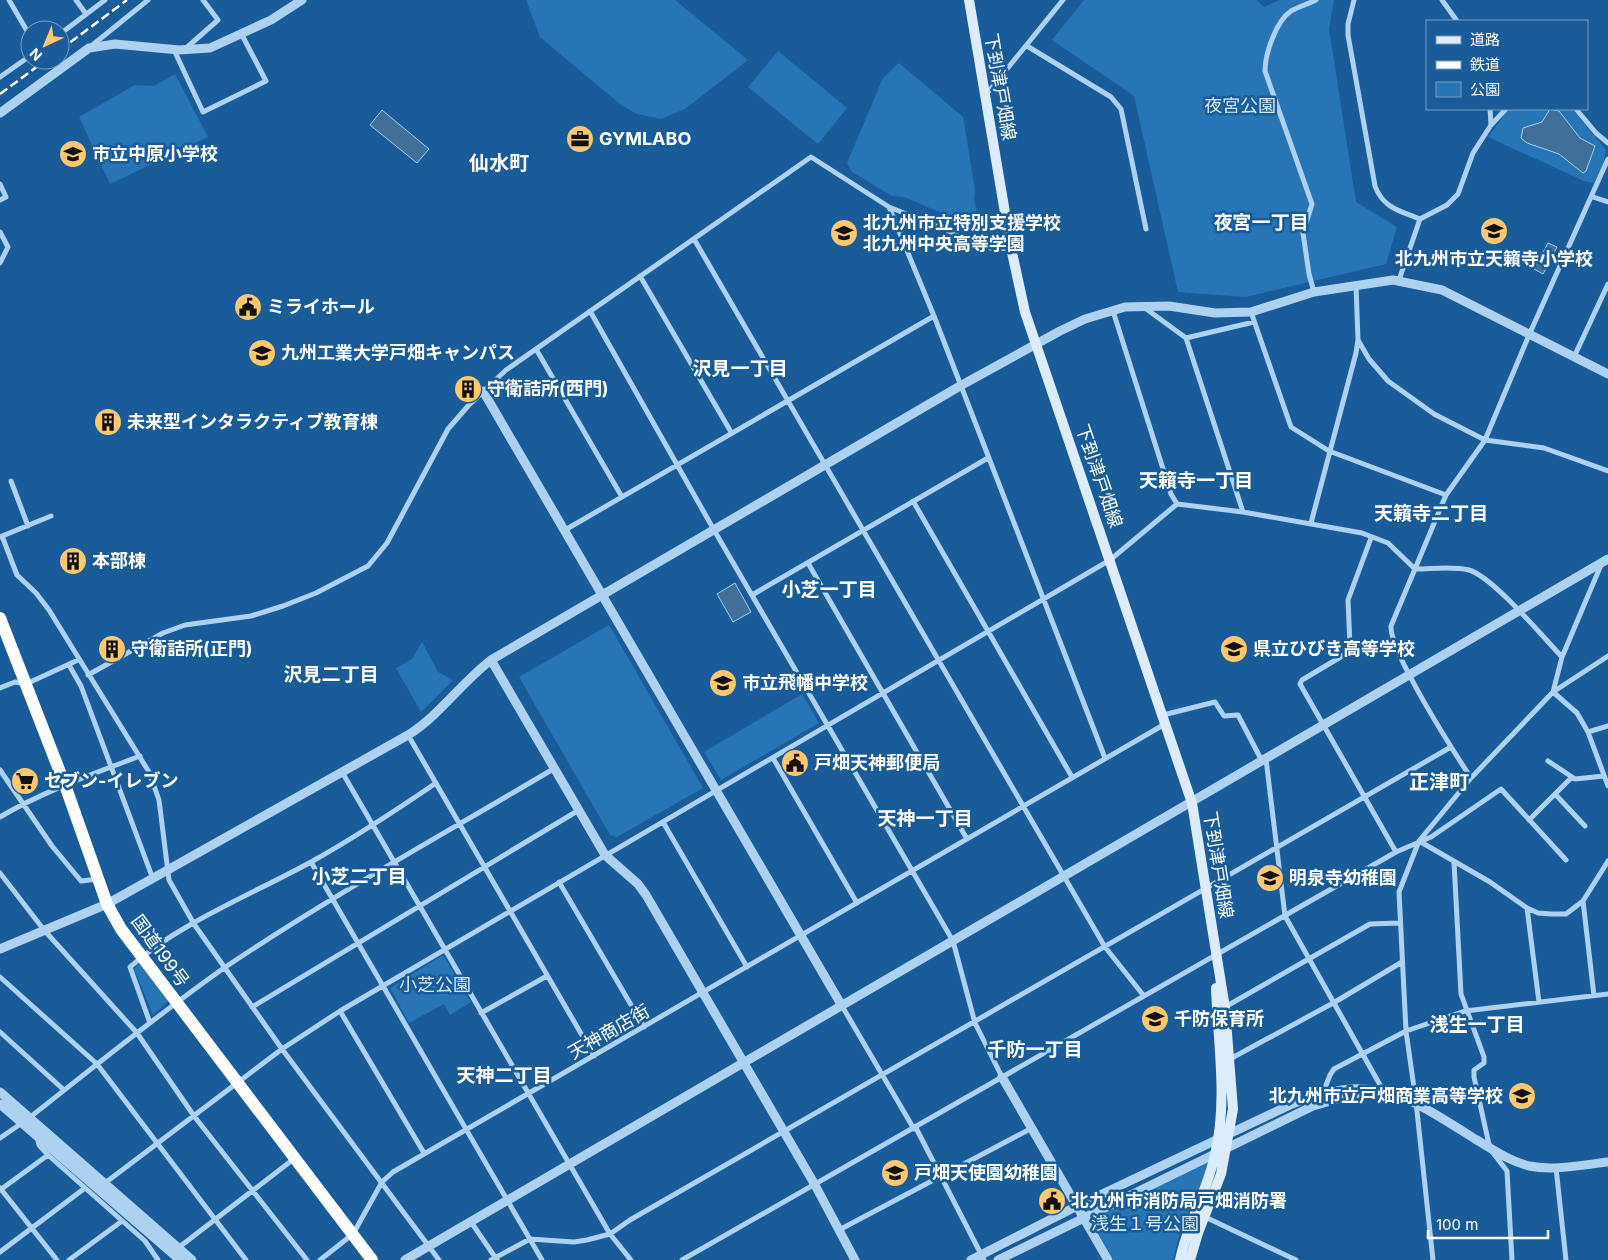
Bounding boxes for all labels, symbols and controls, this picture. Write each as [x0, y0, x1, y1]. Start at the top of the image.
north arrow [20, 20, 70, 70]
legend [1426, 20, 1588, 110]
text: 道路 [1470, 30, 1500, 49]
street label: 下到津戸畑線 [981, 32, 1020, 142]
text: N [26, 45, 45, 65]
text: 鉄道 [1470, 55, 1500, 74]
text: 公園 [1470, 80, 1500, 99]
park label: 夜宮公園 [1204, 95, 1276, 116]
office icon: GYMLABO [565, 124, 595, 154]
place label: GYMLABO [599, 128, 691, 149]
school or university icon: 市立中原小学校 [58, 139, 88, 169]
place label: 市立中原小学校 [92, 143, 218, 164]
district label: 仙水町 [469, 151, 529, 175]
district label: 夜宮一丁目 [1213, 211, 1309, 234]
place label: 北九州市立特別支援学校 北九州中央高等学園 [863, 212, 1061, 254]
school or university icon: 北九州市立天籟寺小学校 [1479, 216, 1509, 246]
school or university icon: 北九州市立特別支援学校 北九州中央高等学園 [829, 218, 859, 248]
place label: 北九州市立天籟寺小学校 [1395, 248, 1593, 269]
public building icon: ミライホール [233, 292, 263, 322]
place label: ミライホール [267, 296, 375, 317]
school or university icon: 九州工業大学戸畑キャンパス [247, 338, 277, 368]
place label: 九州工業大学戸畑キャンパス [281, 342, 515, 363]
district label: 沢見一丁目 [692, 357, 788, 380]
building icon: 守衛詰所(西門) [453, 374, 483, 404]
place label: 守衛詰所(西門) [487, 378, 609, 399]
building icon: 未来型インタラクティブ教育棟 [93, 407, 123, 437]
place label: 未来型インタラクティブ教育棟 [127, 411, 378, 432]
street label: 下到津戸畑線 [1072, 421, 1127, 530]
district label: 天籟寺一丁目 [1139, 469, 1253, 492]
district label: 天籟寺二丁目 [1374, 502, 1488, 525]
building icon: 本部棟 [58, 546, 88, 576]
place label: 本部棟 [92, 550, 146, 571]
district label: 小芝一丁目 [781, 578, 877, 601]
building icon: 守衛詰所(正門) [97, 634, 127, 664]
school or university icon: 県立ひびき高等学校 [1219, 634, 1249, 664]
place label: 守衛詰所(正門) [131, 638, 253, 659]
place label: 県立ひびき高等学校 [1253, 638, 1415, 659]
district label: 沢見二丁目 [283, 663, 379, 686]
school or university icon: 市立飛幡中学校 [708, 668, 738, 698]
place label: 市立飛幡中学校 [742, 672, 868, 693]
public building icon: 戸畑天神郵便局 [780, 748, 810, 778]
place label: 戸畑天神郵便局 [814, 752, 940, 773]
supermarket icon: セブン-イレブン [10, 766, 40, 796]
place label: セブン-イレブン [44, 770, 178, 791]
district label: 正津町 [1409, 770, 1469, 794]
district label: 天神一丁目 [877, 807, 973, 830]
street label: 下到津戸畑線 [1200, 810, 1237, 920]
school or university icon: 明泉寺幼稚園 [1255, 863, 1285, 893]
district label: 小芝二丁目 [311, 865, 407, 888]
place label: 明泉寺幼稚園 [1289, 867, 1397, 888]
street label: 国道199号 [127, 911, 193, 991]
park label: 小芝公園 [399, 974, 471, 995]
street label: 天神商店街 [565, 1000, 653, 1063]
school or university icon: 千防保育所 [1140, 1004, 1170, 1034]
place label: 千防保育所 [1174, 1008, 1264, 1029]
district label: 浅生一丁目 [1429, 1013, 1525, 1036]
district label: 千防一丁目 [987, 1038, 1083, 1061]
district label: 天神二丁目 [456, 1064, 552, 1087]
school or university icon: 北九州市立戸畑商業高等学校 [1507, 1081, 1537, 1111]
place label: 北九州市立戸畑商業高等学校 [1269, 1085, 1503, 1106]
school or university icon: 戸畑天使園幼稚園 [880, 1158, 910, 1188]
place label: 戸畑天使園幼稚園 [914, 1162, 1058, 1183]
public building icon: 北九州市消防局戸畑消防署 [1037, 1186, 1067, 1216]
place label: 北九州市消防局戸畑消防署 [1071, 1190, 1287, 1211]
scale bar [1428, 1208, 1548, 1240]
park label: 浅生１号公園 [1091, 1213, 1199, 1234]
text: 100 m [1436, 1215, 1478, 1234]

